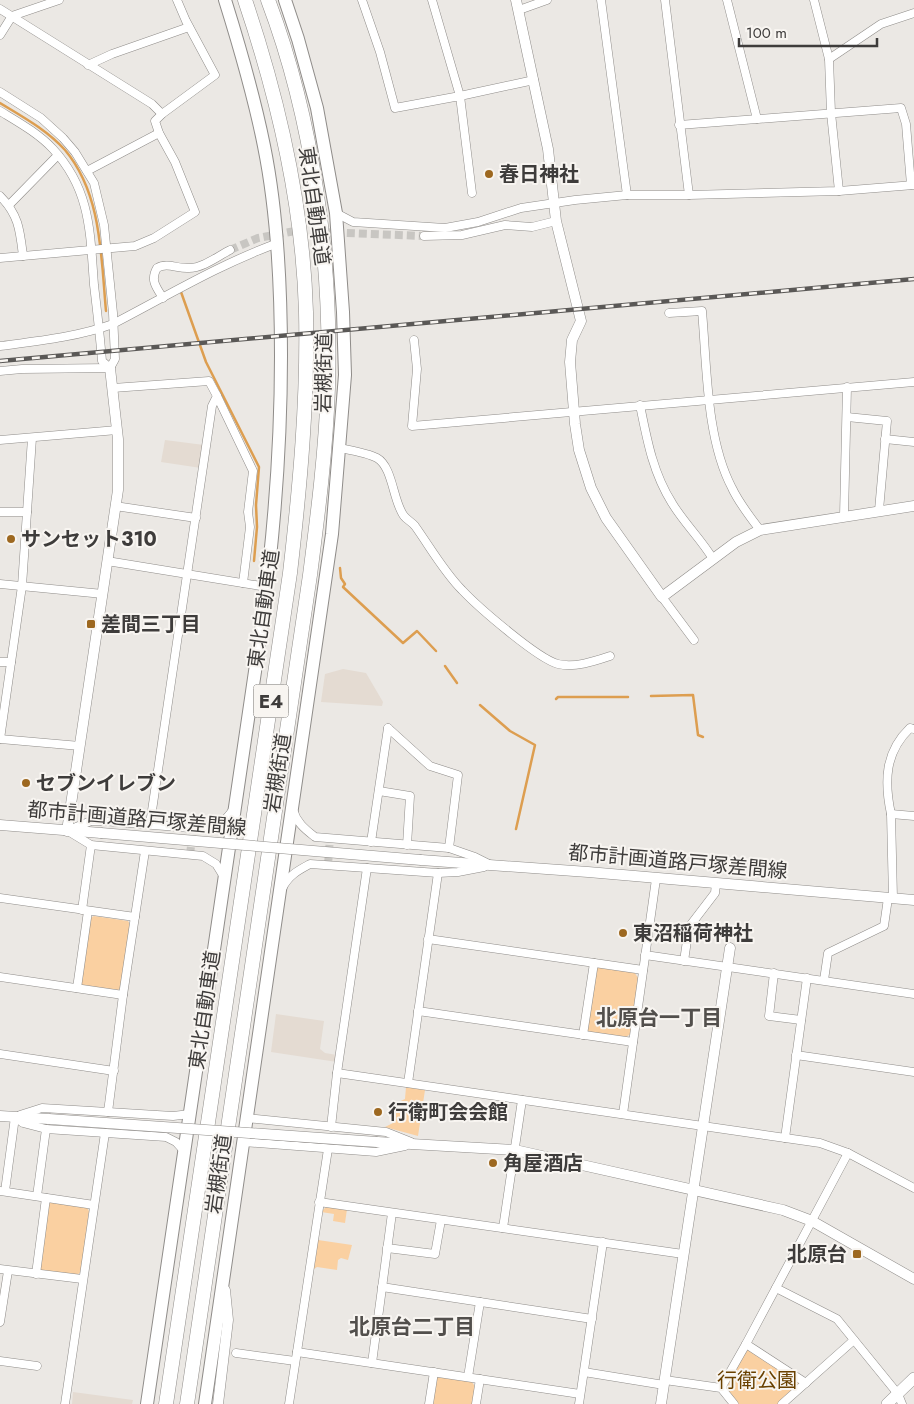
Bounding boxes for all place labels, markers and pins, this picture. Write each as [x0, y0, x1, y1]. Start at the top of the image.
place label: 春日神社 [499, 160, 579, 189]
marker: 春日神社 [483, 168, 495, 180]
place label: サンセット310 [21, 525, 157, 554]
marker: サンセット310 [5, 533, 17, 545]
place label: 差間三丁目 [101, 610, 201, 639]
marker: 差間三丁目 [85, 618, 97, 630]
place label: セブンイレブン [36, 769, 176, 798]
marker: セブンイレブン [20, 777, 32, 789]
place label: 東沼稲荷神社 [633, 919, 753, 948]
marker: 東沼稲荷神社 [617, 927, 629, 939]
place label: 行衛町会会館 [388, 1098, 508, 1127]
marker: 行衛町会会館 [372, 1106, 384, 1118]
place label: 角屋酒店 [503, 1149, 583, 1178]
marker: 角屋酒店 [487, 1157, 499, 1169]
place label: 北原台 [787, 1240, 847, 1269]
marker: 北原台 [851, 1248, 863, 1260]

